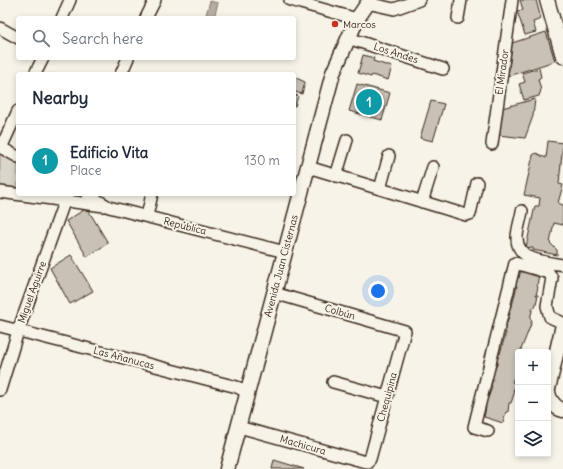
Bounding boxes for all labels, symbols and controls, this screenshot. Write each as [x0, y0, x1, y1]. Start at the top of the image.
search box [16, 16, 296, 60]
place label: Marcos [343, 18, 376, 31]
marker: Marcos [330, 19, 340, 29]
icon: search [30, 27, 52, 49]
text: Search here [62, 29, 143, 48]
street label: Los Andes [372, 40, 420, 66]
street label: El Mirador [492, 48, 512, 96]
text: Nearby [32, 87, 88, 109]
pin: 1 [356, 87, 382, 117]
text: Edificio Vita [70, 143, 148, 162]
text: 1 [42, 152, 48, 169]
text: 130 m [244, 152, 280, 169]
text: Place [70, 162, 101, 179]
street label: Avenida Juan Cisternas [261, 213, 301, 319]
street label: República [162, 214, 208, 238]
street label: Miguel Aguirre [15, 259, 49, 325]
your location [368, 281, 388, 301]
street label: Colbún [323, 301, 357, 323]
street label: Las Añanucas [92, 344, 156, 373]
map controls [515, 349, 551, 457]
button: + [515, 349, 551, 385]
street label: Chequipina [374, 371, 400, 423]
button: − [515, 385, 551, 421]
button: layers [515, 421, 551, 457]
street label: Machicura [278, 432, 328, 458]

